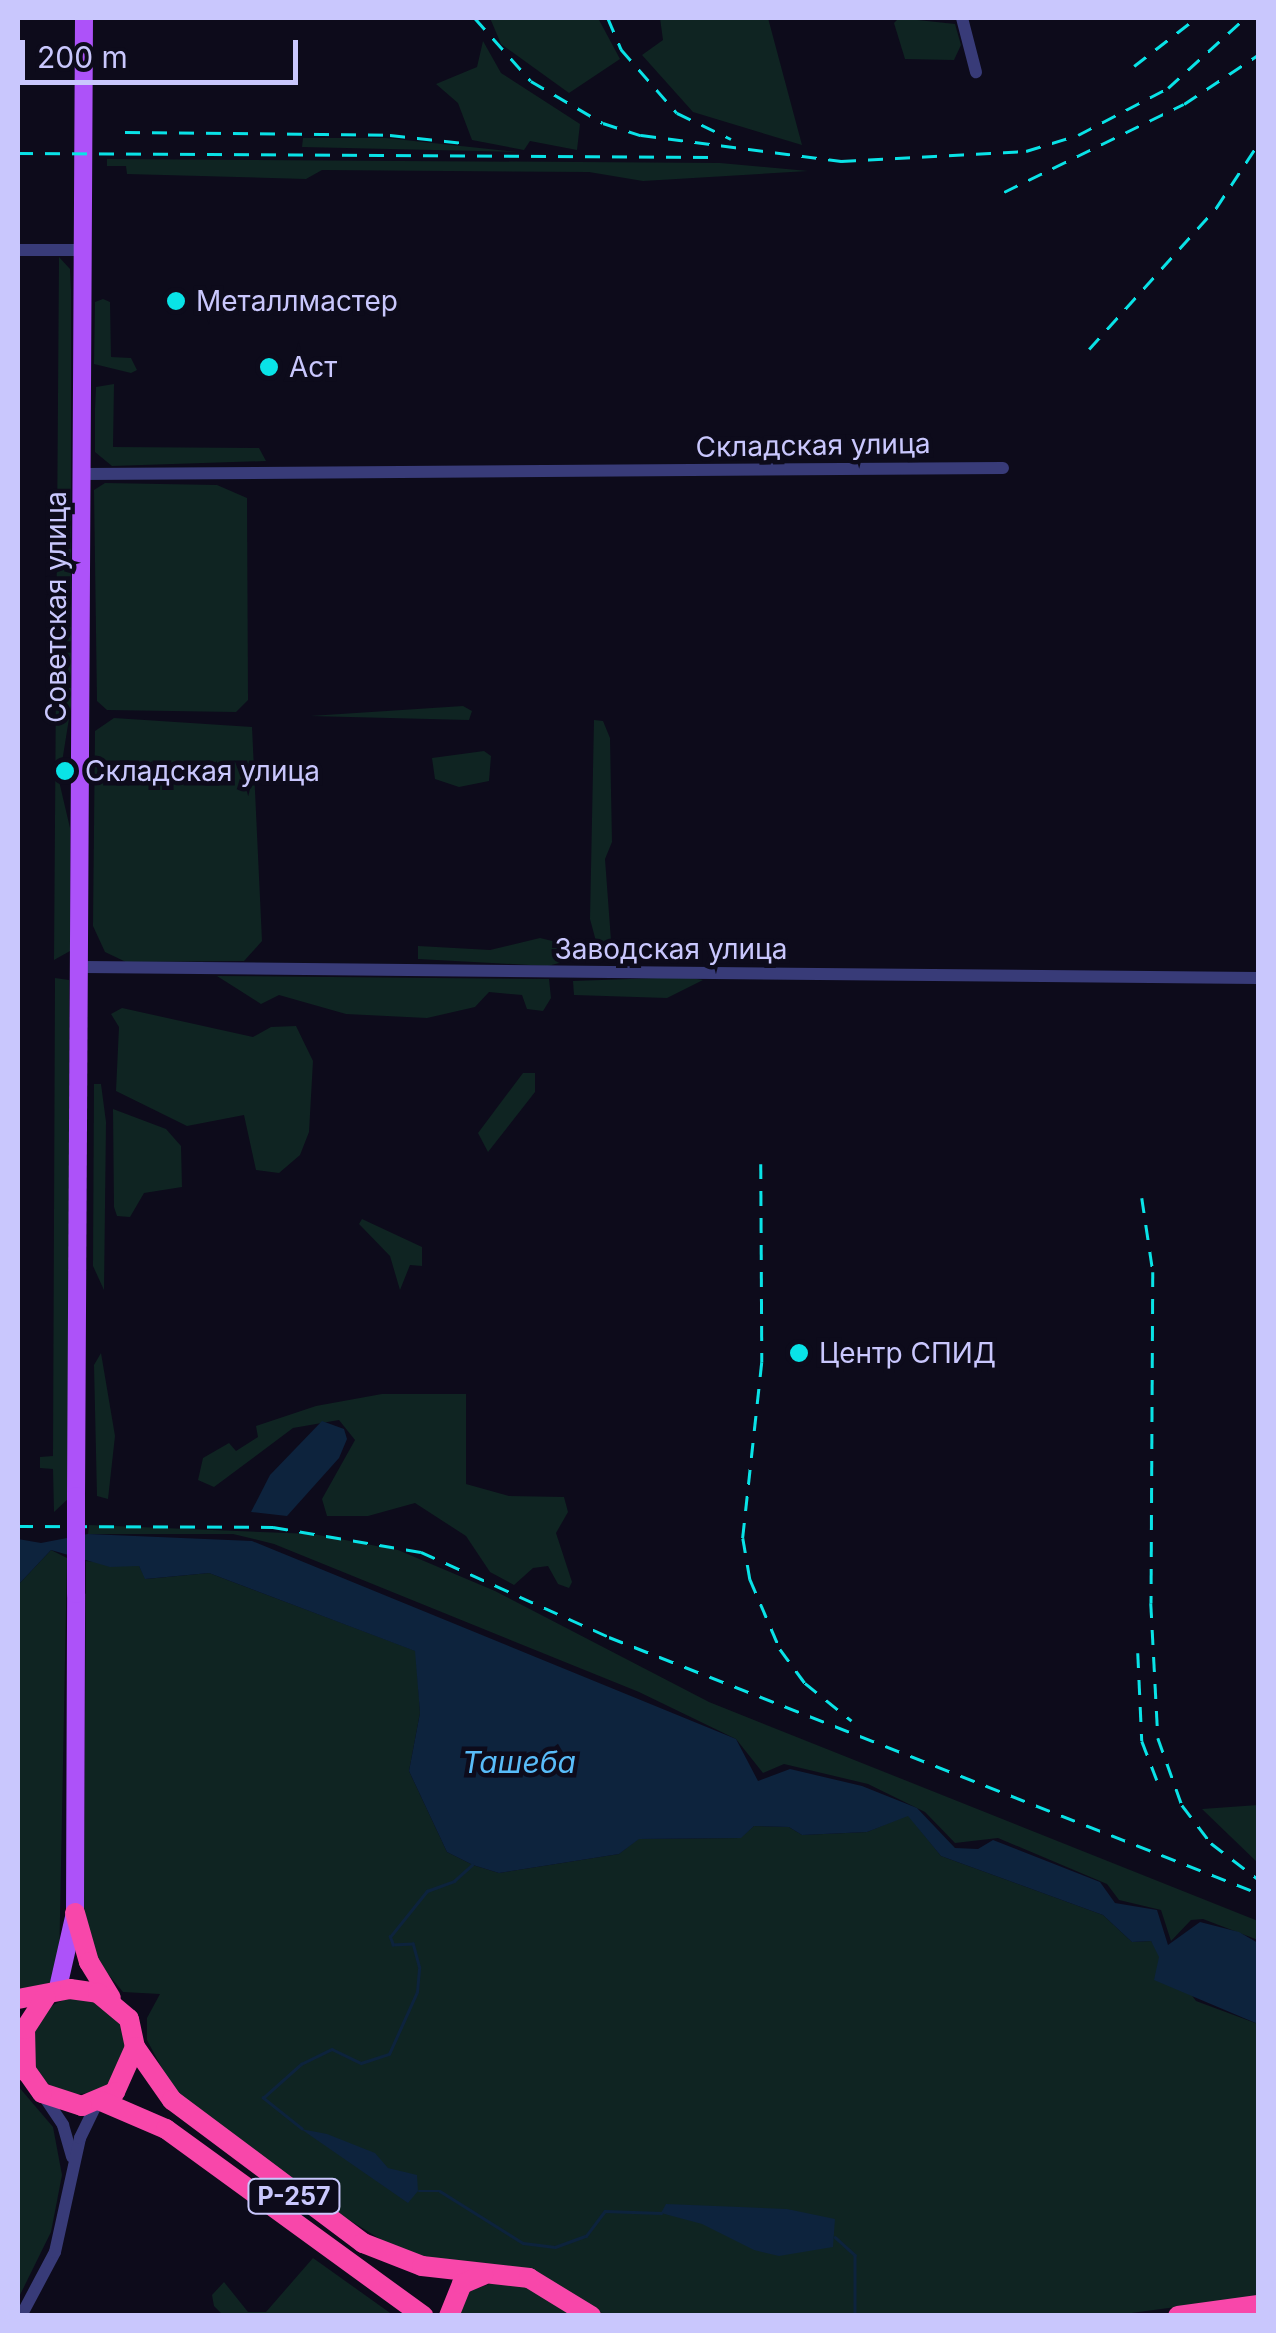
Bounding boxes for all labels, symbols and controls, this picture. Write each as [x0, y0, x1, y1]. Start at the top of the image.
scale bar [25, 20, 302, 82]
text: 200 m [37, 39, 128, 75]
place label: Металлмастер [196, 284, 398, 318]
marker: Металлмастер [165, 290, 187, 312]
place label: Аст [289, 350, 337, 384]
marker: Аст [258, 356, 280, 378]
street label: Складская улица [695, 426, 931, 464]
street label: Советская улица [39, 491, 73, 723]
place label: Складская улица [85, 754, 320, 788]
marker: Складская улица [54, 760, 76, 782]
street label: Заводская улица [554, 932, 788, 966]
place label: Центр СПИД [819, 1336, 996, 1370]
marker: Центр СПИД [788, 1342, 810, 1364]
water label: Ташеба [462, 1744, 576, 1780]
road number: Р-257 [246, 2176, 342, 2216]

